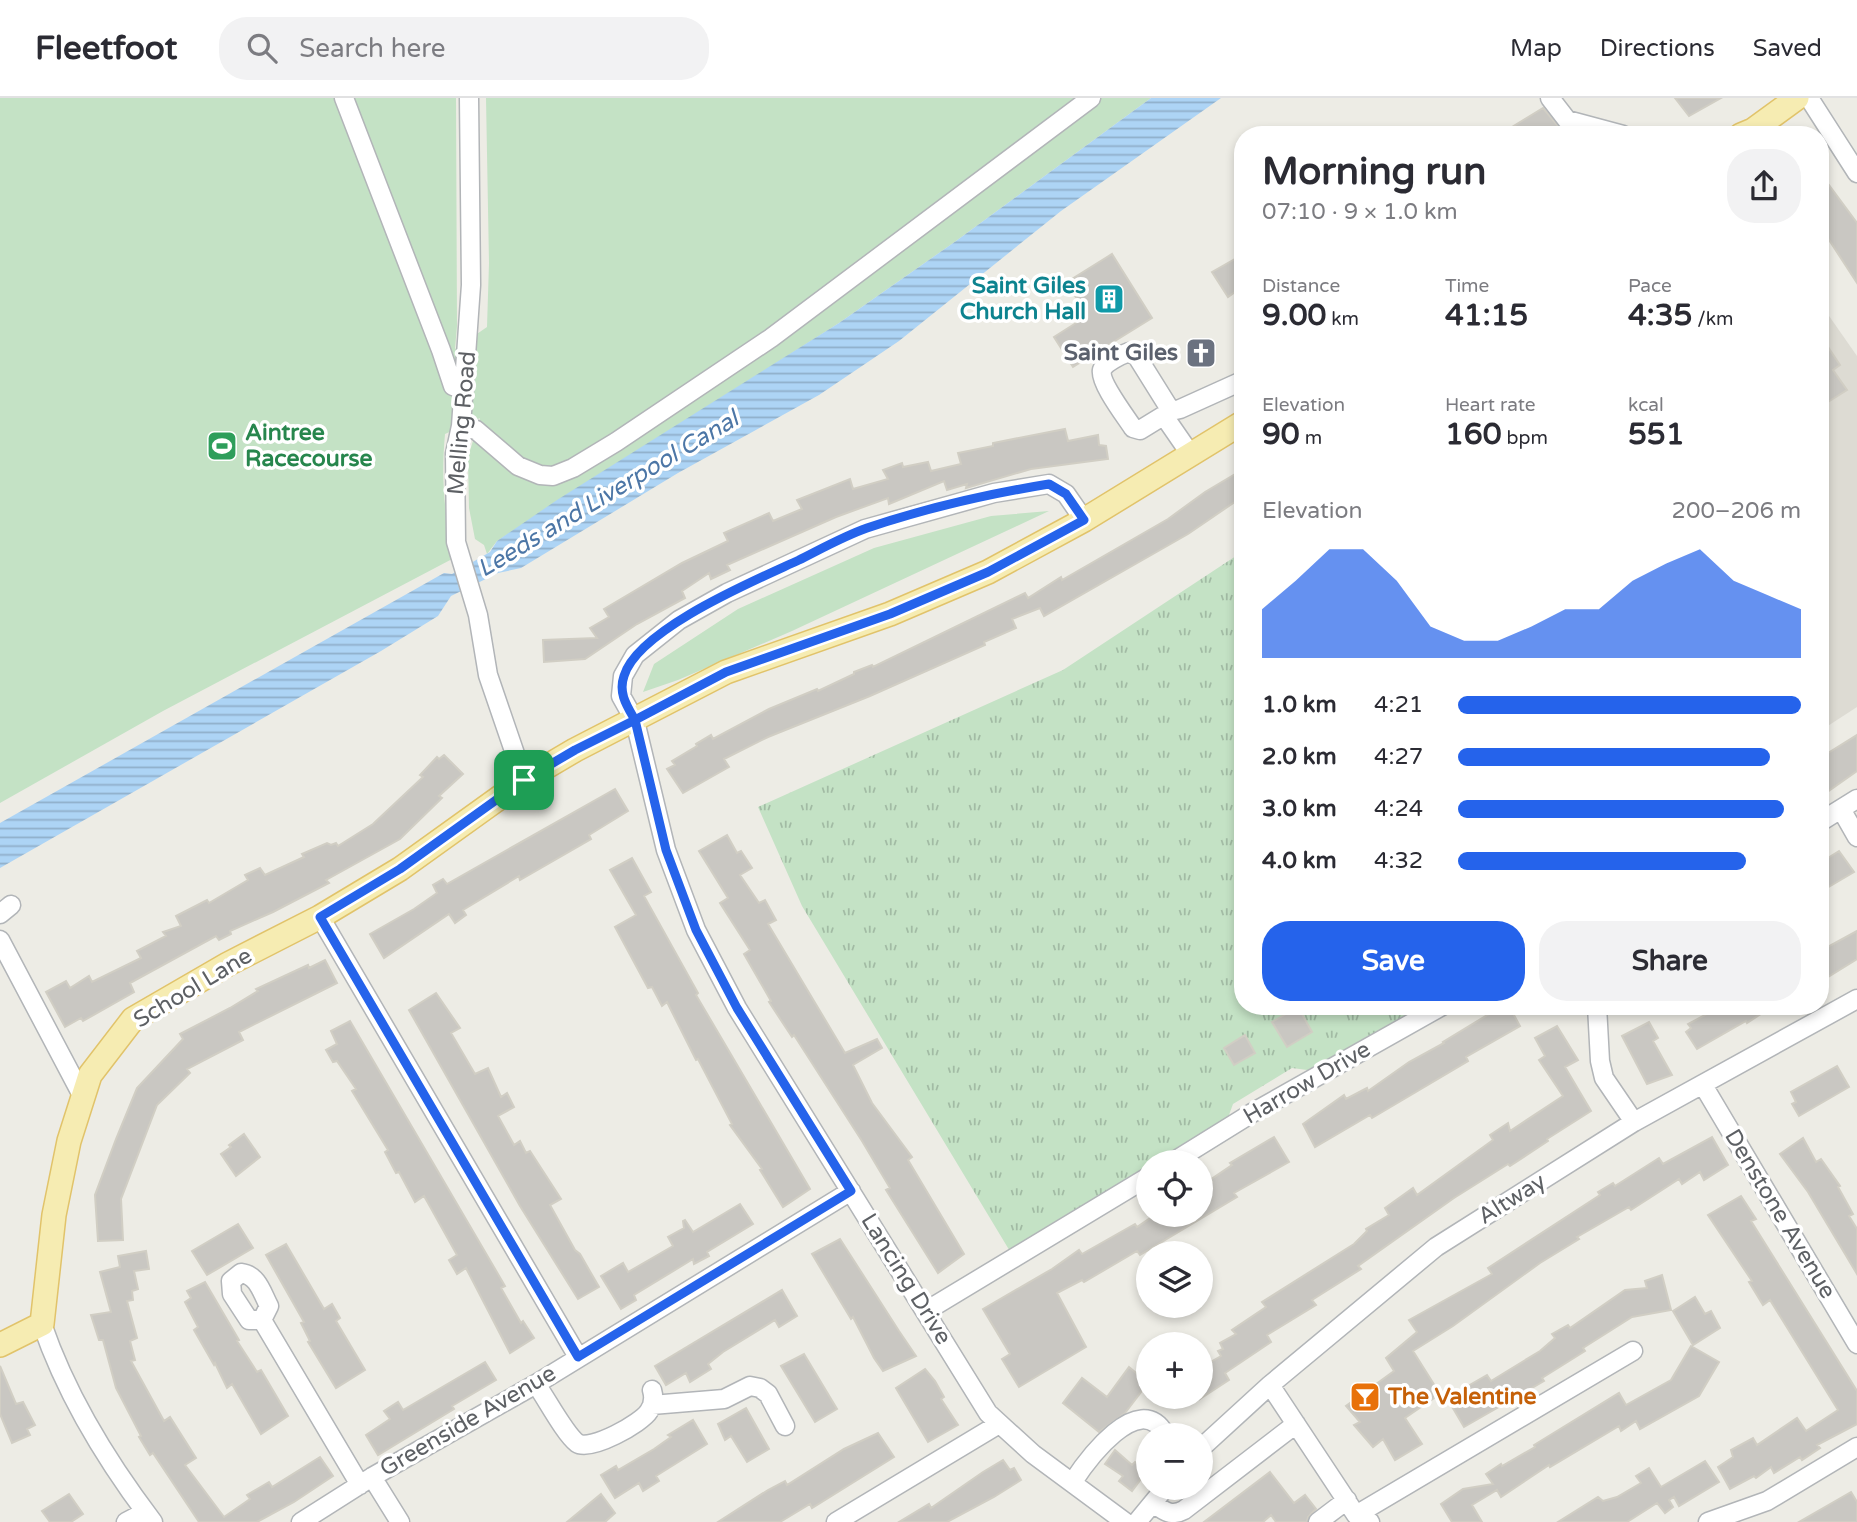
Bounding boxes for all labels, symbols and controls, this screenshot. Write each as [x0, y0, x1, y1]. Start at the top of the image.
search box [219, 17, 709, 80]
text: Fleetfoot [35, 29, 177, 68]
icon: search [243, 29, 281, 67]
text: Search here [299, 33, 445, 64]
text: Map [1510, 34, 1562, 63]
text: Directions [1600, 34, 1715, 63]
text: Saved [1753, 34, 1822, 63]
text: Morning run [1262, 149, 1486, 195]
button: share [1727, 149, 1801, 223]
text: 07:10 · 9 × 1.0 km [1262, 198, 1458, 226]
place label: Saint Giles Church Hall [960, 272, 1086, 326]
text: Distance [1262, 275, 1340, 297]
text: Time [1445, 275, 1489, 297]
text: Pace [1628, 275, 1672, 297]
building icon: Saint Giles Church Hall [1092, 282, 1126, 316]
text: 9.00 [1262, 297, 1326, 334]
text: 41:15 [1445, 297, 1528, 334]
text: 4:35 [1628, 297, 1692, 334]
text: km [1326, 308, 1359, 330]
text: /km [1692, 308, 1733, 330]
church icon: Saint Giles [1184, 336, 1218, 370]
place label: Saint Giles [1064, 339, 1178, 367]
street label: Melling Road [442, 350, 482, 496]
text: Elevation [1262, 394, 1345, 416]
text: Heart rate [1445, 394, 1536, 416]
text: kcal [1628, 394, 1664, 416]
water label: Leeds and Liverpool Canal [472, 403, 746, 584]
text: 90 [1262, 416, 1300, 453]
text: 160 [1445, 416, 1502, 453]
text: 551 [1628, 416, 1685, 453]
place label: Aintree Racecourse [245, 419, 373, 473]
text: m [1300, 427, 1322, 449]
text: bpm [1502, 427, 1548, 449]
sports icon: Aintree Racecourse [205, 429, 239, 463]
text: Elevation [1262, 497, 1363, 525]
text: 200–206 m [1672, 497, 1801, 525]
text: 1.0 km [1262, 691, 1337, 719]
text: 4:21 [1374, 691, 1423, 719]
text: 2.0 km [1262, 743, 1337, 771]
text: 4:27 [1374, 743, 1423, 771]
pin [494, 750, 554, 810]
icon: arrive [505, 761, 543, 799]
text: 3.0 km [1262, 795, 1337, 823]
text: 4:24 [1374, 795, 1423, 823]
text: 4.0 km [1262, 847, 1337, 875]
text: 4:32 [1374, 847, 1423, 875]
button: Save [1262, 921, 1525, 1001]
button: Share [1539, 921, 1801, 1001]
street label: School Lane [129, 942, 257, 1034]
street label: Harrow Drive [1238, 1035, 1376, 1131]
street label: Denstone Avenue [1718, 1124, 1842, 1304]
map controls [1136, 1150, 1213, 1500]
button: locate [1136, 1150, 1213, 1227]
street label: Altway [1473, 1167, 1551, 1231]
street label: Lancing Drive [855, 1208, 957, 1350]
button: layers [1136, 1241, 1213, 1318]
button: + [1136, 1332, 1213, 1409]
street label: Greenside Avenue [375, 1359, 561, 1483]
bar icon: The Valentine [1348, 1380, 1382, 1414]
place label: The Valentine [1387, 1383, 1537, 1411]
button: − [1136, 1423, 1213, 1500]

